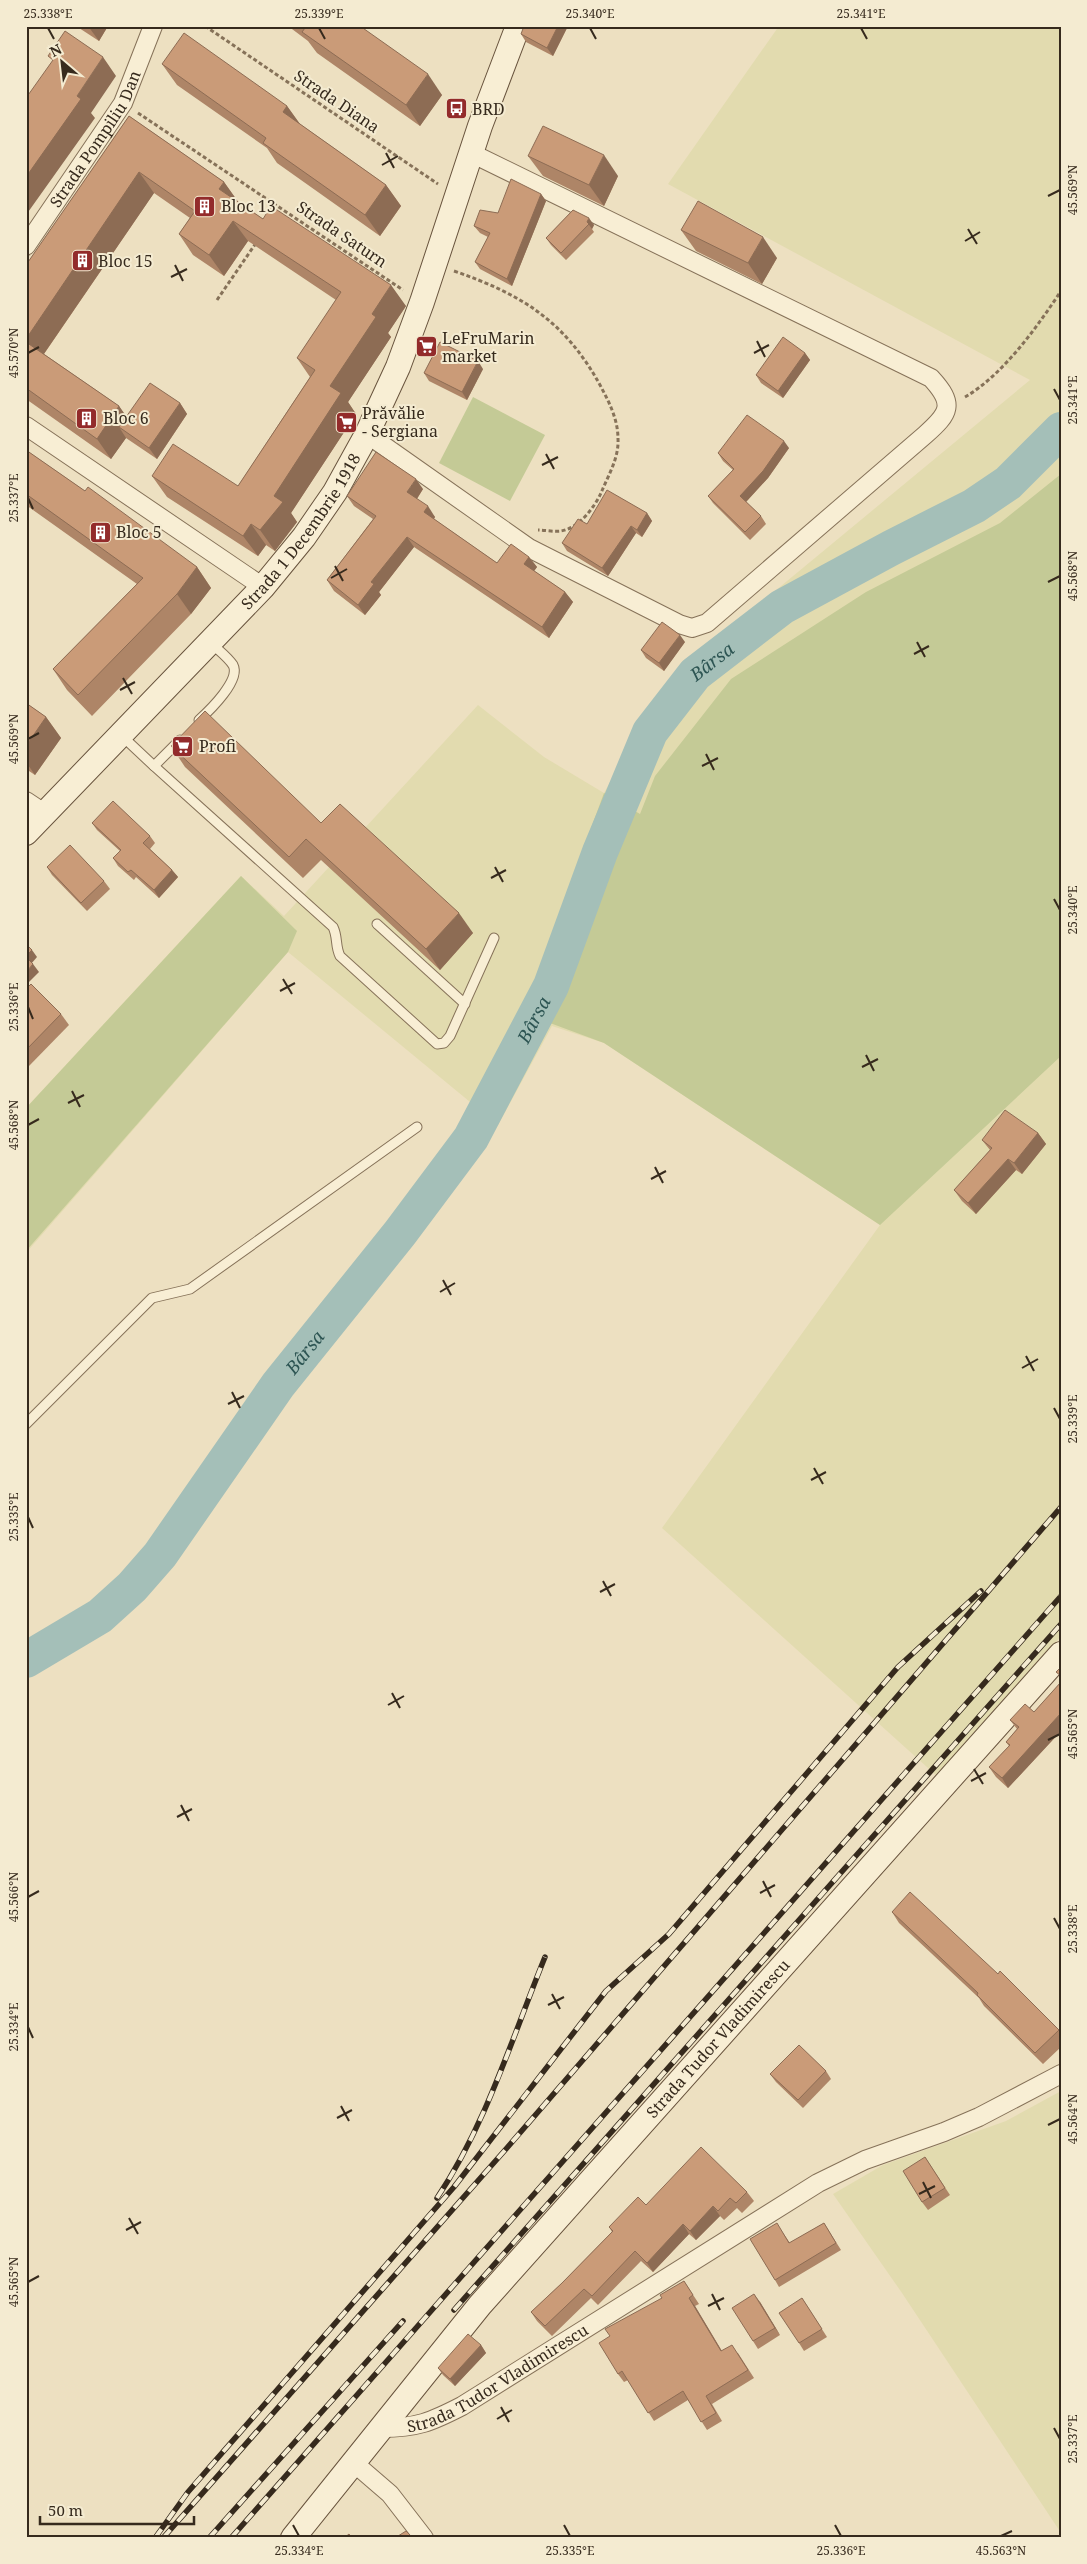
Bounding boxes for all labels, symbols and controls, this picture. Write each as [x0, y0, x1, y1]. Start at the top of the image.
text: 25.338°E [24, 5, 72, 22]
text: 25.339°E [295, 5, 343, 22]
text: 25.340°E [566, 5, 614, 22]
text: 25.341°E [837, 5, 885, 22]
north arrow [38, 38, 88, 88]
text: N [46, 39, 65, 61]
street label: Strada Diana [290, 64, 384, 138]
street label: Strada Pompiliu Dan [44, 67, 146, 212]
bus stop icon: BRD [444, 97, 468, 121]
place label: BRD [472, 98, 505, 120]
text: 45.569°N [1064, 165, 1081, 215]
building icon: Bloc 13 [193, 194, 217, 218]
place label: Bloc 13 [221, 195, 276, 217]
street label: Strada Saturn [292, 196, 392, 272]
building icon: Bloc 15 [70, 249, 94, 273]
place label: Bloc 15 [98, 250, 153, 272]
place label: LeFruMarin market [442, 327, 535, 367]
text: 45.570°N [5, 328, 22, 378]
supermarket icon: LeFruMarin market [414, 335, 438, 359]
text: 25.341°E [1064, 376, 1081, 424]
place label: Prăvălie - Sergiana [362, 402, 438, 442]
building icon: Bloc 6 [75, 406, 99, 430]
place label: Bloc 6 [103, 407, 149, 429]
supermarket icon: Prăvălie - Sergiana [334, 410, 358, 434]
street label: Strada 1 Decembrie 1918 [236, 449, 365, 614]
text: 25.337°E [5, 474, 22, 522]
building icon: Bloc 5 [88, 520, 112, 544]
place label: Bloc 5 [116, 521, 162, 543]
text: 45.568°N [1064, 551, 1081, 601]
water label: Bârsa [684, 636, 739, 686]
text: 45.569°N [5, 714, 22, 764]
supermarket icon: Profi [171, 734, 195, 758]
place label: Profi [199, 735, 236, 757]
text: 25.340°E [1064, 886, 1081, 934]
text: 25.336°E [5, 983, 22, 1031]
water label: Bârsa [511, 992, 556, 1048]
text: 45.568°N [5, 1100, 22, 1150]
water label: Bârsa [279, 1325, 330, 1380]
text: 25.339°E [1064, 1395, 1081, 1443]
text: 25.335°E [5, 1493, 22, 1541]
text: 45.565°N [1064, 1709, 1081, 1759]
text: 45.566°N [5, 1872, 22, 1922]
text: 25.338°E [1064, 1905, 1081, 1953]
street label: Strada Tudor Vladimirescu [641, 1954, 795, 2123]
text: 25.334°E [5, 2003, 22, 2051]
text: 45.564°N [1064, 2094, 1081, 2144]
text: 45.565°N [5, 2257, 22, 2307]
street label: Strada Tudor Vladimirescu [405, 2319, 592, 2437]
text: 25.337°E [1064, 2415, 1081, 2463]
scale bar [40, 2494, 194, 2526]
text: 50 m [48, 2500, 83, 2520]
text: 25.334°E [275, 2542, 323, 2559]
text: 25.335°E [546, 2542, 594, 2559]
text: 25.336°E [817, 2542, 865, 2559]
text: 45.563°N [976, 2542, 1026, 2559]

